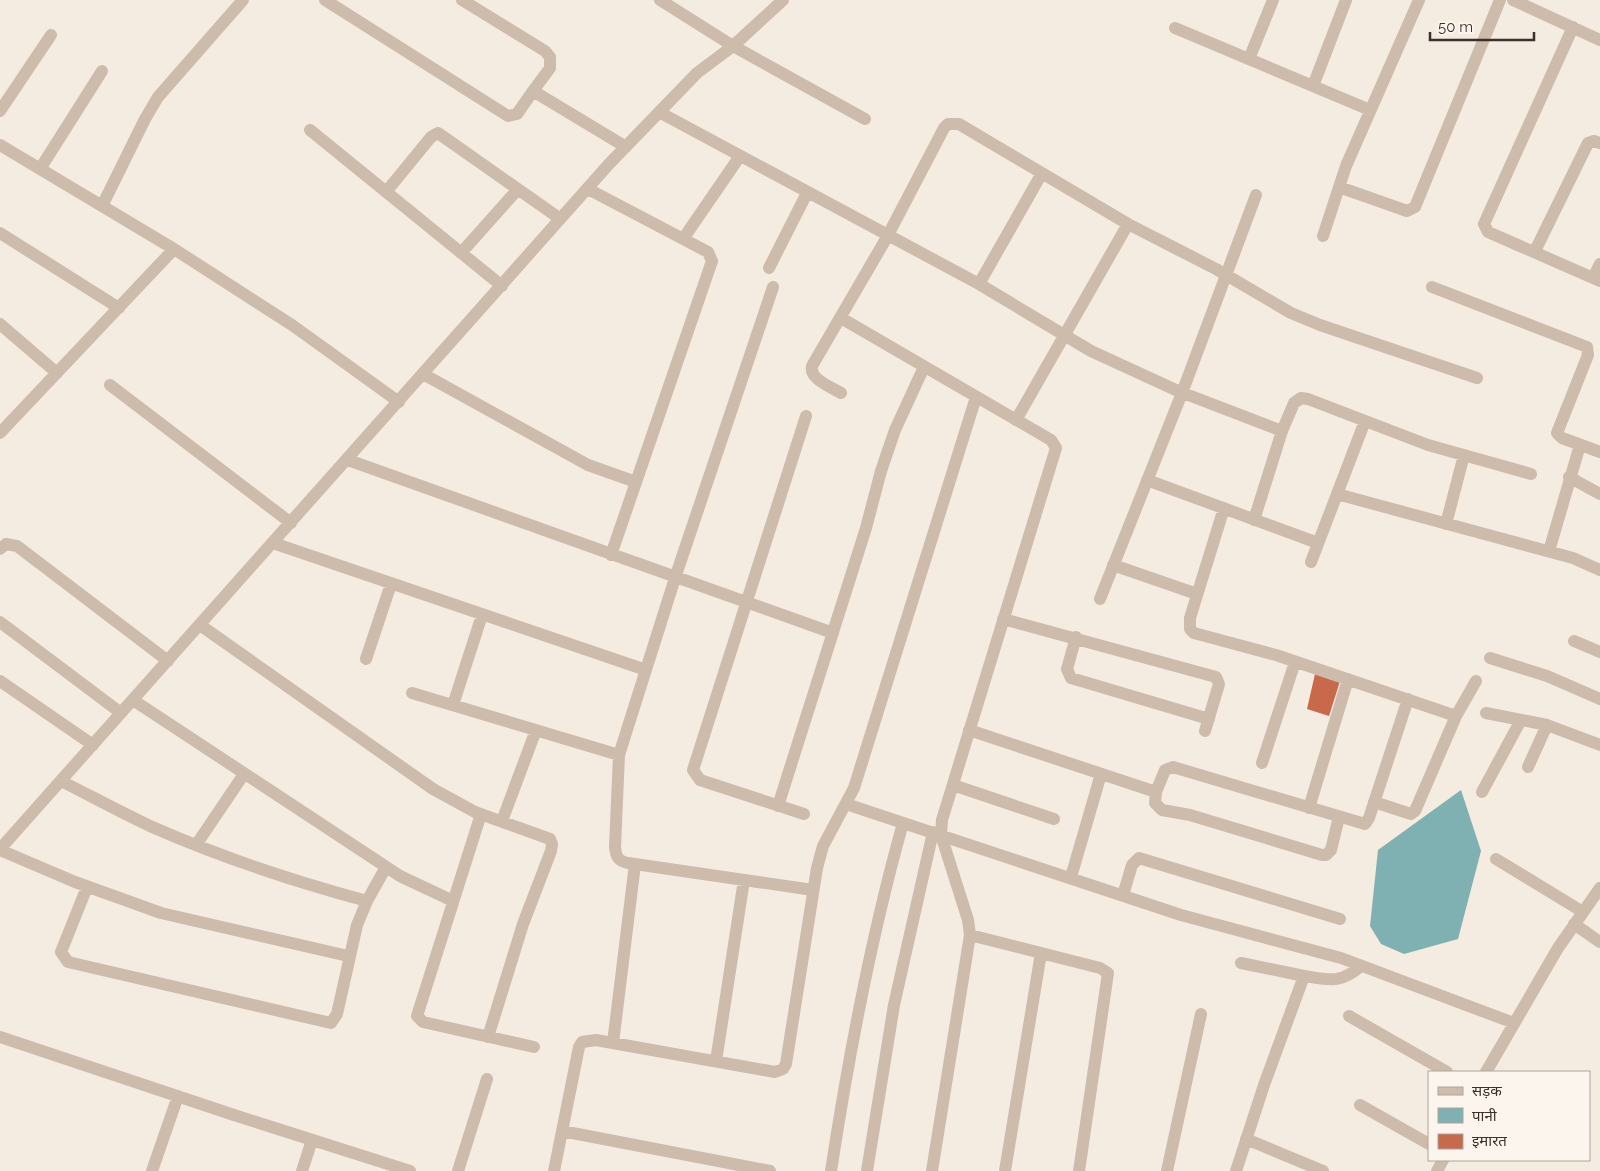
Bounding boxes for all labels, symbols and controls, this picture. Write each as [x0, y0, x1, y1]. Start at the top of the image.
scale bar [1430, 10, 1534, 42]
text: 50 m [1438, 18, 1473, 36]
legend [1428, 1071, 1590, 1161]
text: सड़क [1472, 1082, 1502, 1100]
text: पानी [1472, 1107, 1498, 1125]
text: इमारत [1472, 1132, 1507, 1150]

